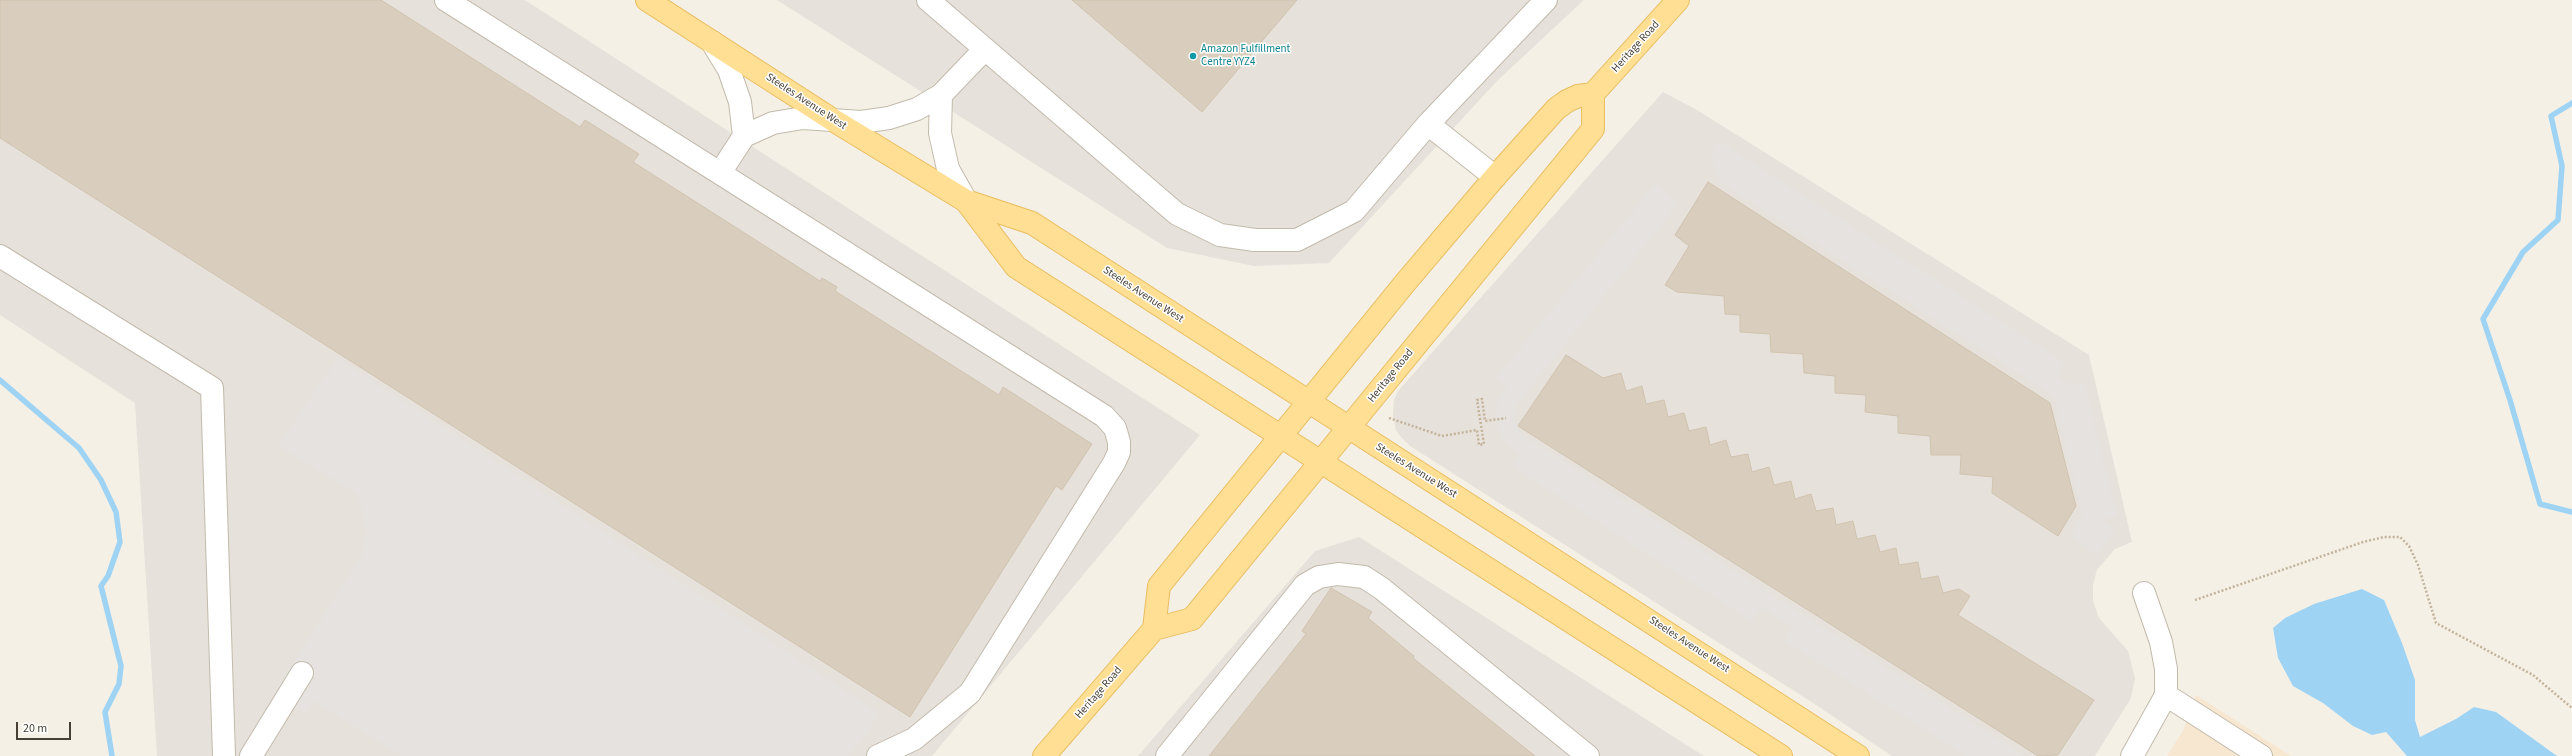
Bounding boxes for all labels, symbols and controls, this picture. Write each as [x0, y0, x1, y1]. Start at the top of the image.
street label: Heritage Road [1609, 18, 1663, 76]
place label: Amazon Fulfillment Centre YYZ4 [1201, 43, 1290, 69]
marker: Amazon Fulfillment Centre YYZ4 [1188, 51, 1198, 61]
street label: Steeles Avenue West [763, 71, 849, 133]
street label: Steeles Avenue West [1100, 264, 1186, 326]
street label: Heritage Road [1365, 347, 1417, 405]
street label: Steeles Avenue West [1373, 441, 1459, 501]
street label: Steeles Avenue West [1646, 614, 1732, 676]
street label: Heritage Road [1073, 664, 1125, 722]
scale bar [18, 714, 73, 740]
text: 20 m [23, 720, 47, 737]

